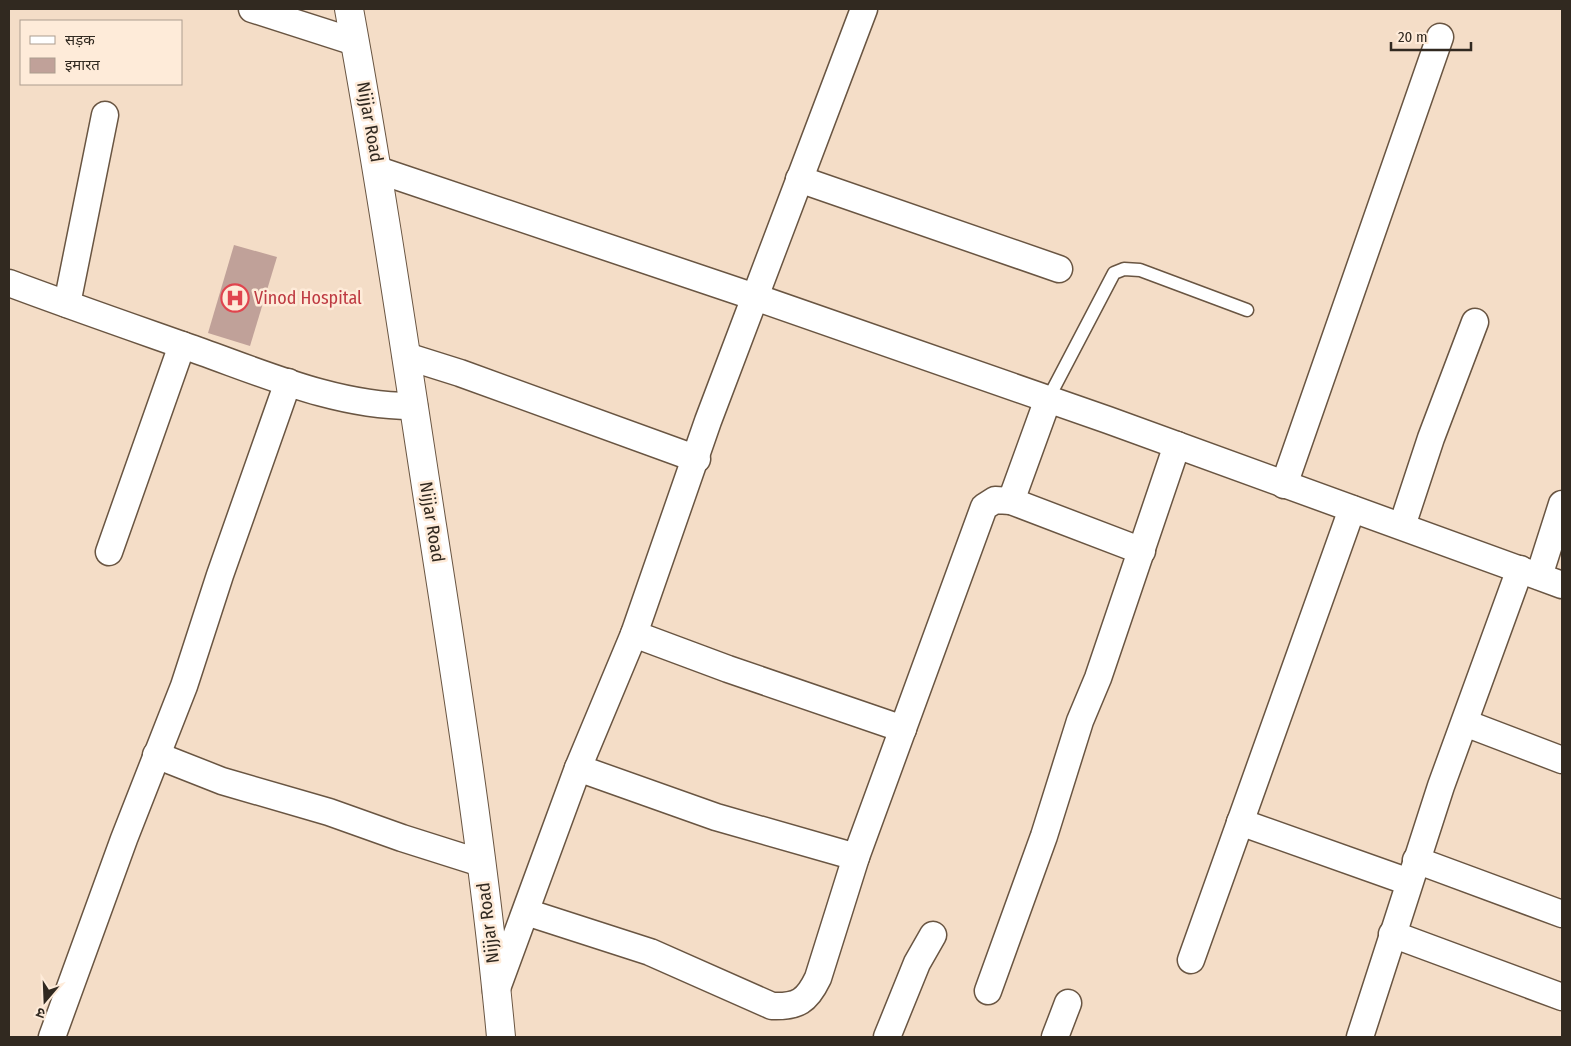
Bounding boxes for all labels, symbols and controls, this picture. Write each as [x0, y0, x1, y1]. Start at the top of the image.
legend [20, 20, 182, 85]
scale bar [1391, 20, 1471, 52]
text: 20 m [1398, 28, 1428, 46]
text: सड़क [65, 31, 95, 49]
text: इमारत [65, 56, 100, 74]
street label: Nijjar Road [352, 80, 388, 164]
hospital icon: Vinod Hospital [220, 283, 250, 313]
place label: Vinod Hospital [254, 287, 362, 309]
street label: Nijjar Road [415, 480, 449, 564]
street label: Nijjar Road [472, 881, 504, 965]
north arrow [20, 976, 70, 1026]
text: उ [34, 1003, 48, 1022]

